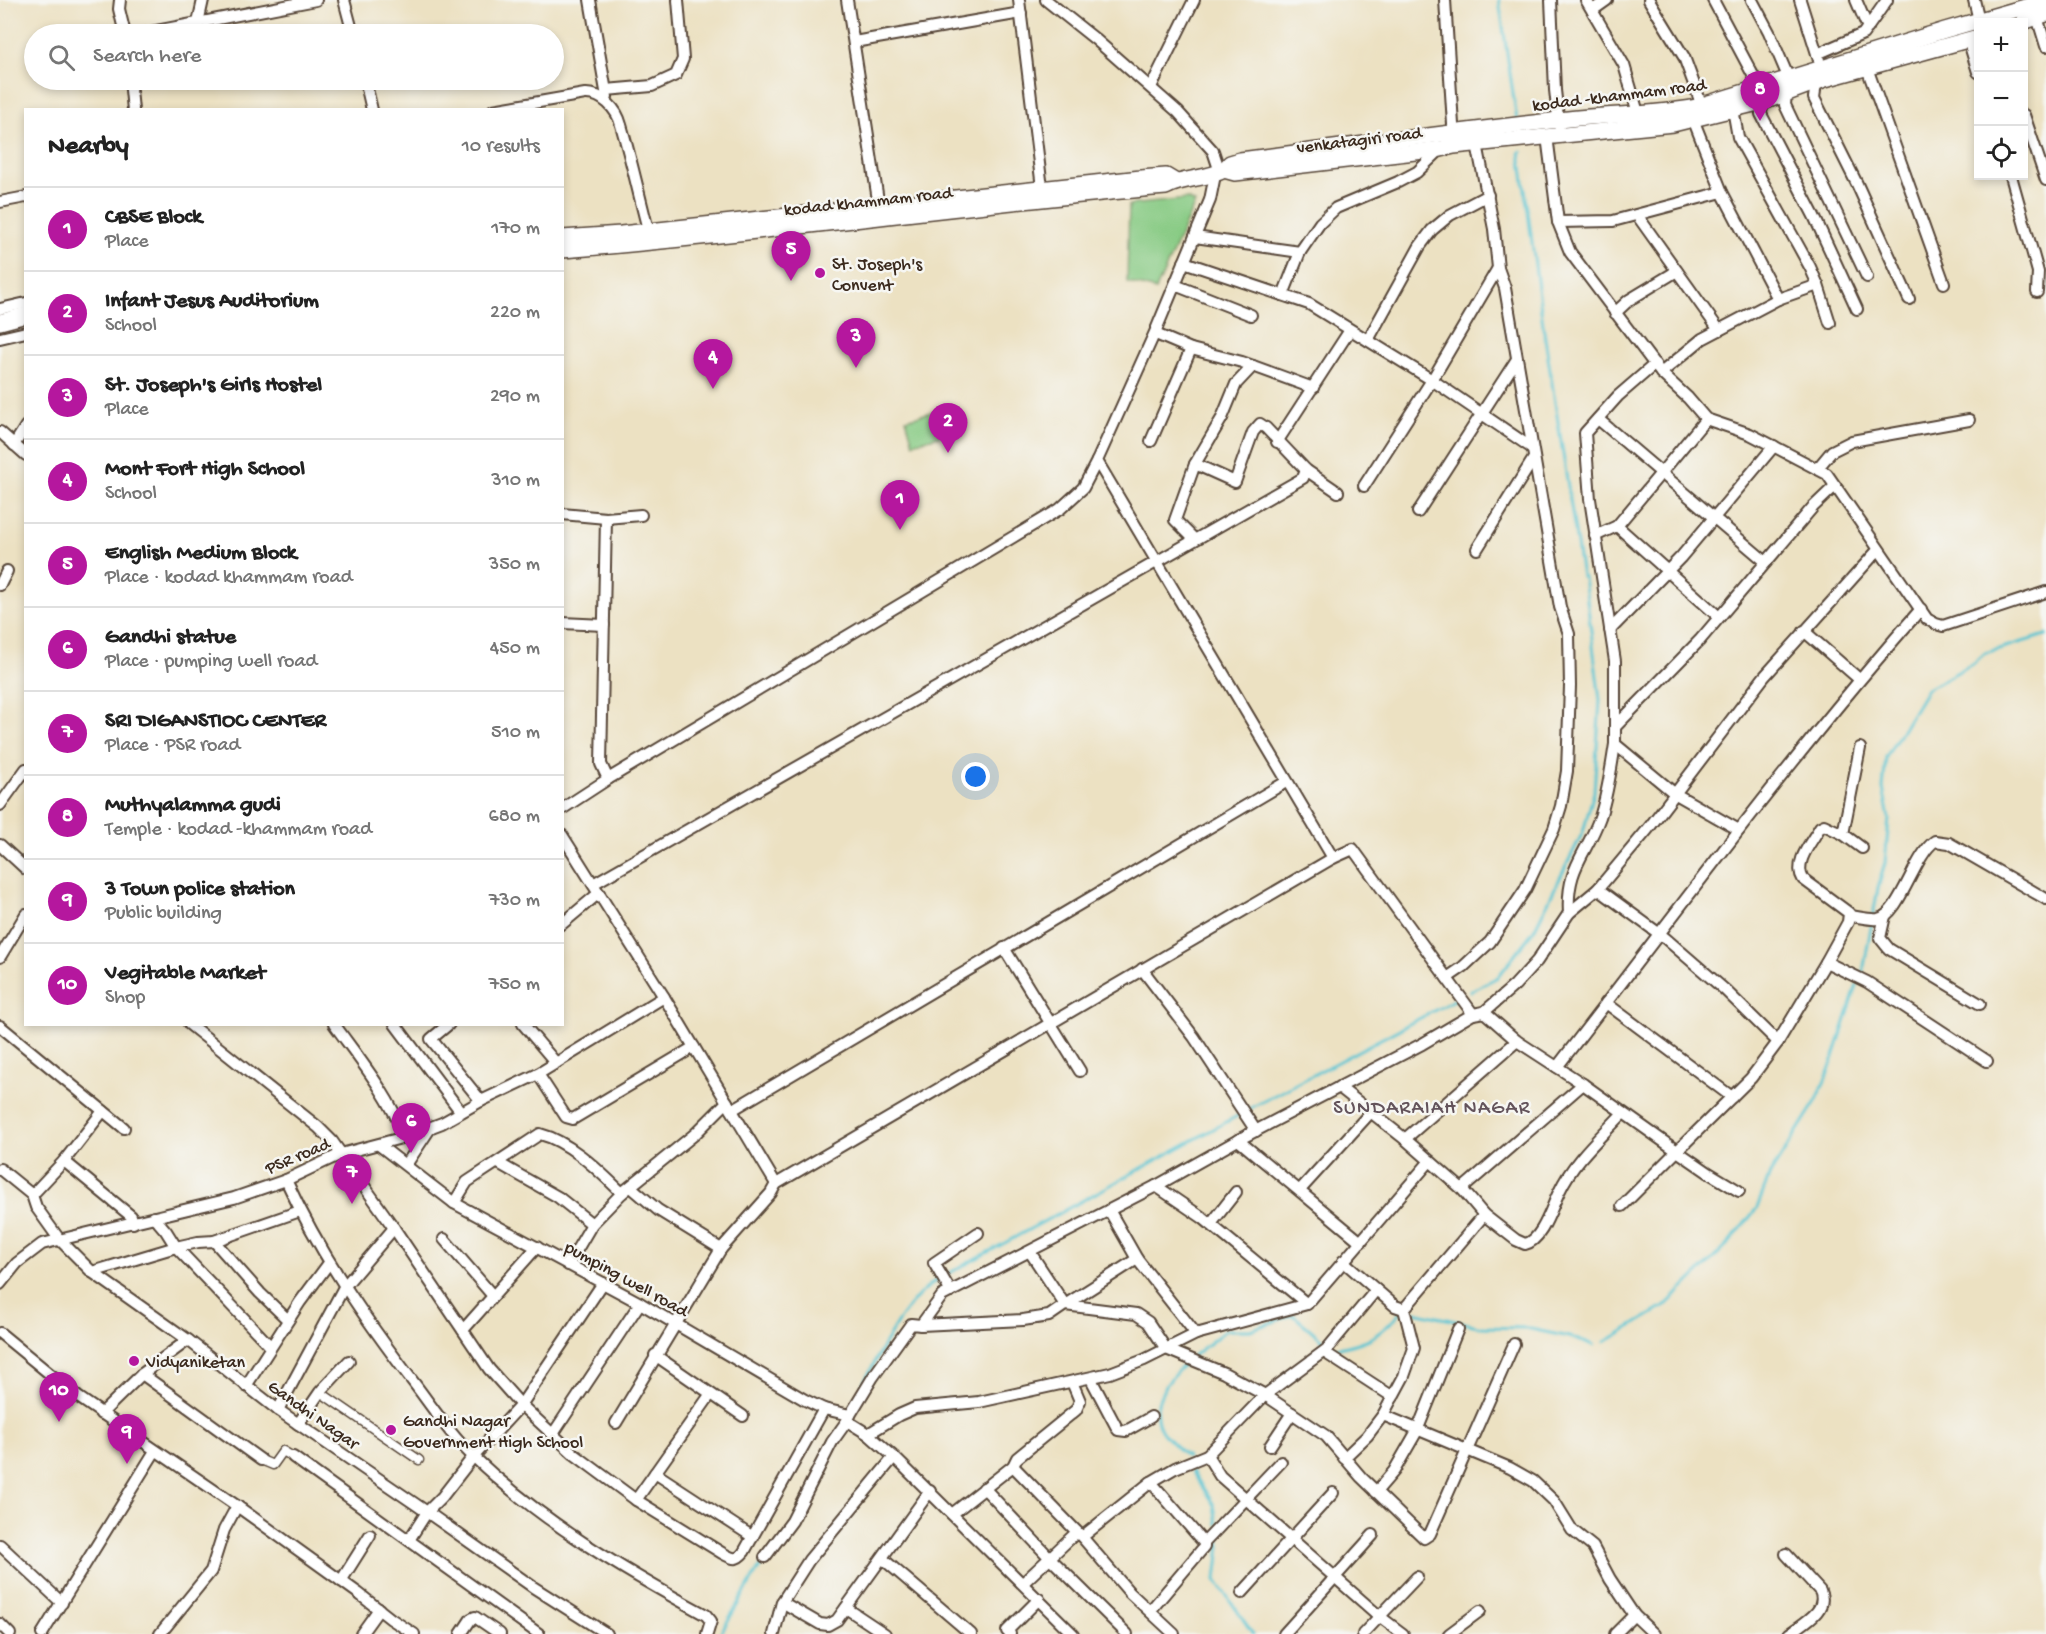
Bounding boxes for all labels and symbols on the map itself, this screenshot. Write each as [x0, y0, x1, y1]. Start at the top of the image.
pin: 8 [1740, 72, 1780, 121]
street label: kodad -khammam road [1531, 75, 1709, 118]
street label: venkatagiri road [1295, 123, 1425, 160]
street label: kodad khammam road [783, 183, 955, 222]
pin: 5 [772, 232, 810, 281]
place label: St. Joseph's Convent [832, 255, 924, 297]
marker: St. Joseph's Convent [813, 266, 827, 280]
pin: 3 [836, 318, 876, 368]
pin: 4 [694, 340, 732, 389]
pin: 2 [928, 404, 968, 453]
pin: 1 [880, 480, 920, 530]
your location [961, 762, 990, 791]
district label: SUNDARAIAH NAGAR [1333, 1098, 1531, 1121]
pin: 6 [392, 1104, 430, 1153]
street label: PSR road [262, 1134, 335, 1181]
pin: 7 [332, 1154, 372, 1204]
street label: pumping well road [560, 1237, 692, 1323]
place label: Vidyaniketan [145, 1353, 245, 1374]
marker: Vidyaniketan [127, 1354, 141, 1368]
pin: 10 [40, 1372, 78, 1422]
street label: Gandhi Nagar [263, 1377, 364, 1456]
place label: Gandhi Nagar Government High School [403, 1412, 583, 1454]
pin: 9 [108, 1414, 146, 1464]
marker: Gandhi Nagar Government High School [384, 1423, 398, 1437]

